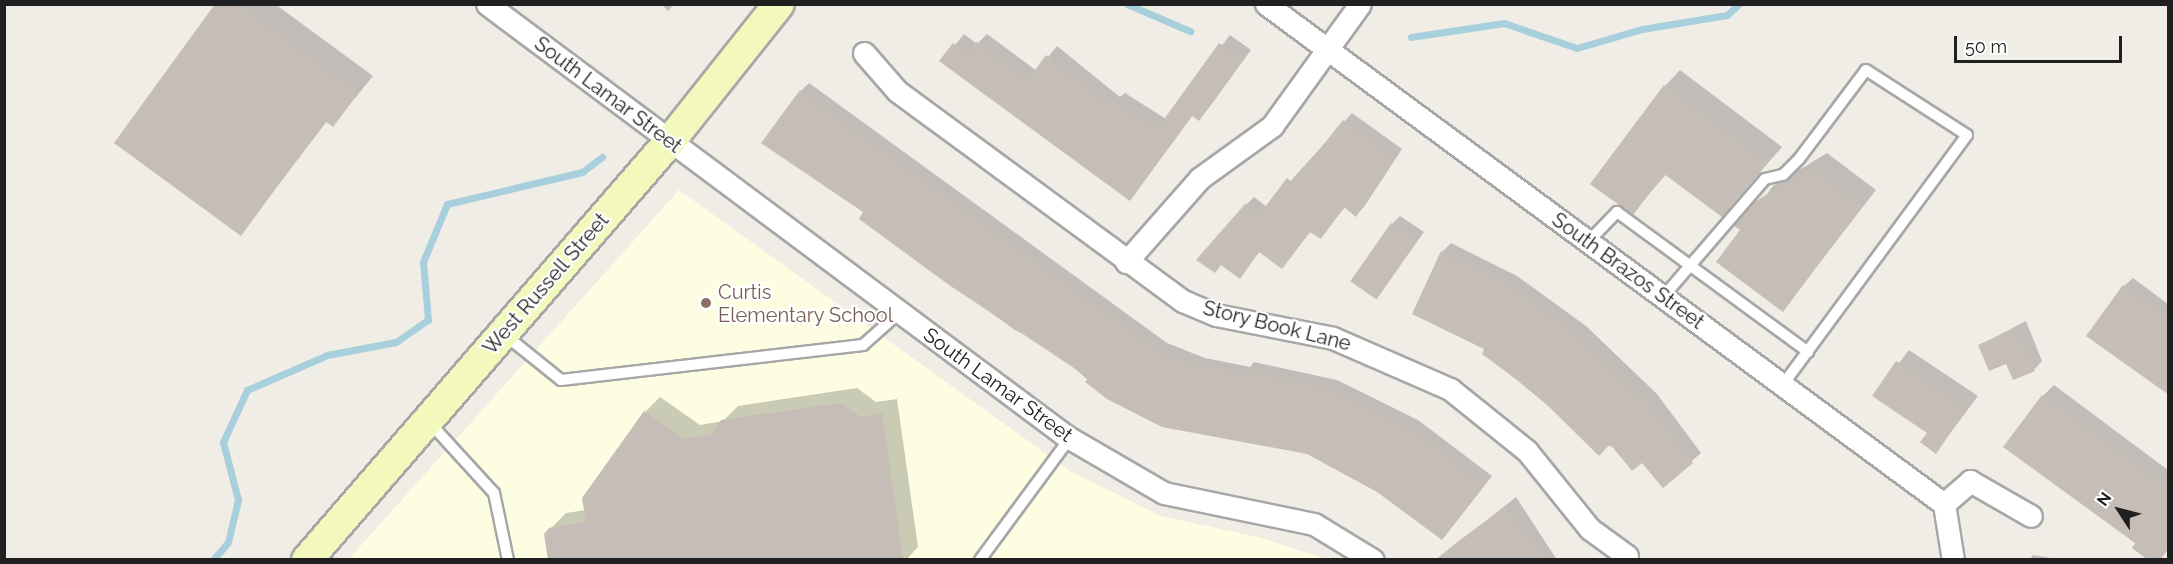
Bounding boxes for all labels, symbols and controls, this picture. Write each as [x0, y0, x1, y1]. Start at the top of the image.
scale bar [1957, 24, 2125, 62]
street label: South Lamar Street [529, 32, 687, 158]
text: 50 m [1965, 36, 2007, 57]
street label: West Russell Street [478, 208, 614, 360]
street label: South Brazos Street [1547, 208, 1709, 334]
place label: Curtis Elementary School [718, 280, 894, 327]
marker: Curtis Elementary School [699, 296, 713, 310]
street label: Story Book Lane [1200, 296, 1354, 356]
street label: South Lamar Street [919, 323, 1077, 447]
north arrow [2089, 480, 2149, 540]
text: N [2093, 489, 2115, 510]

